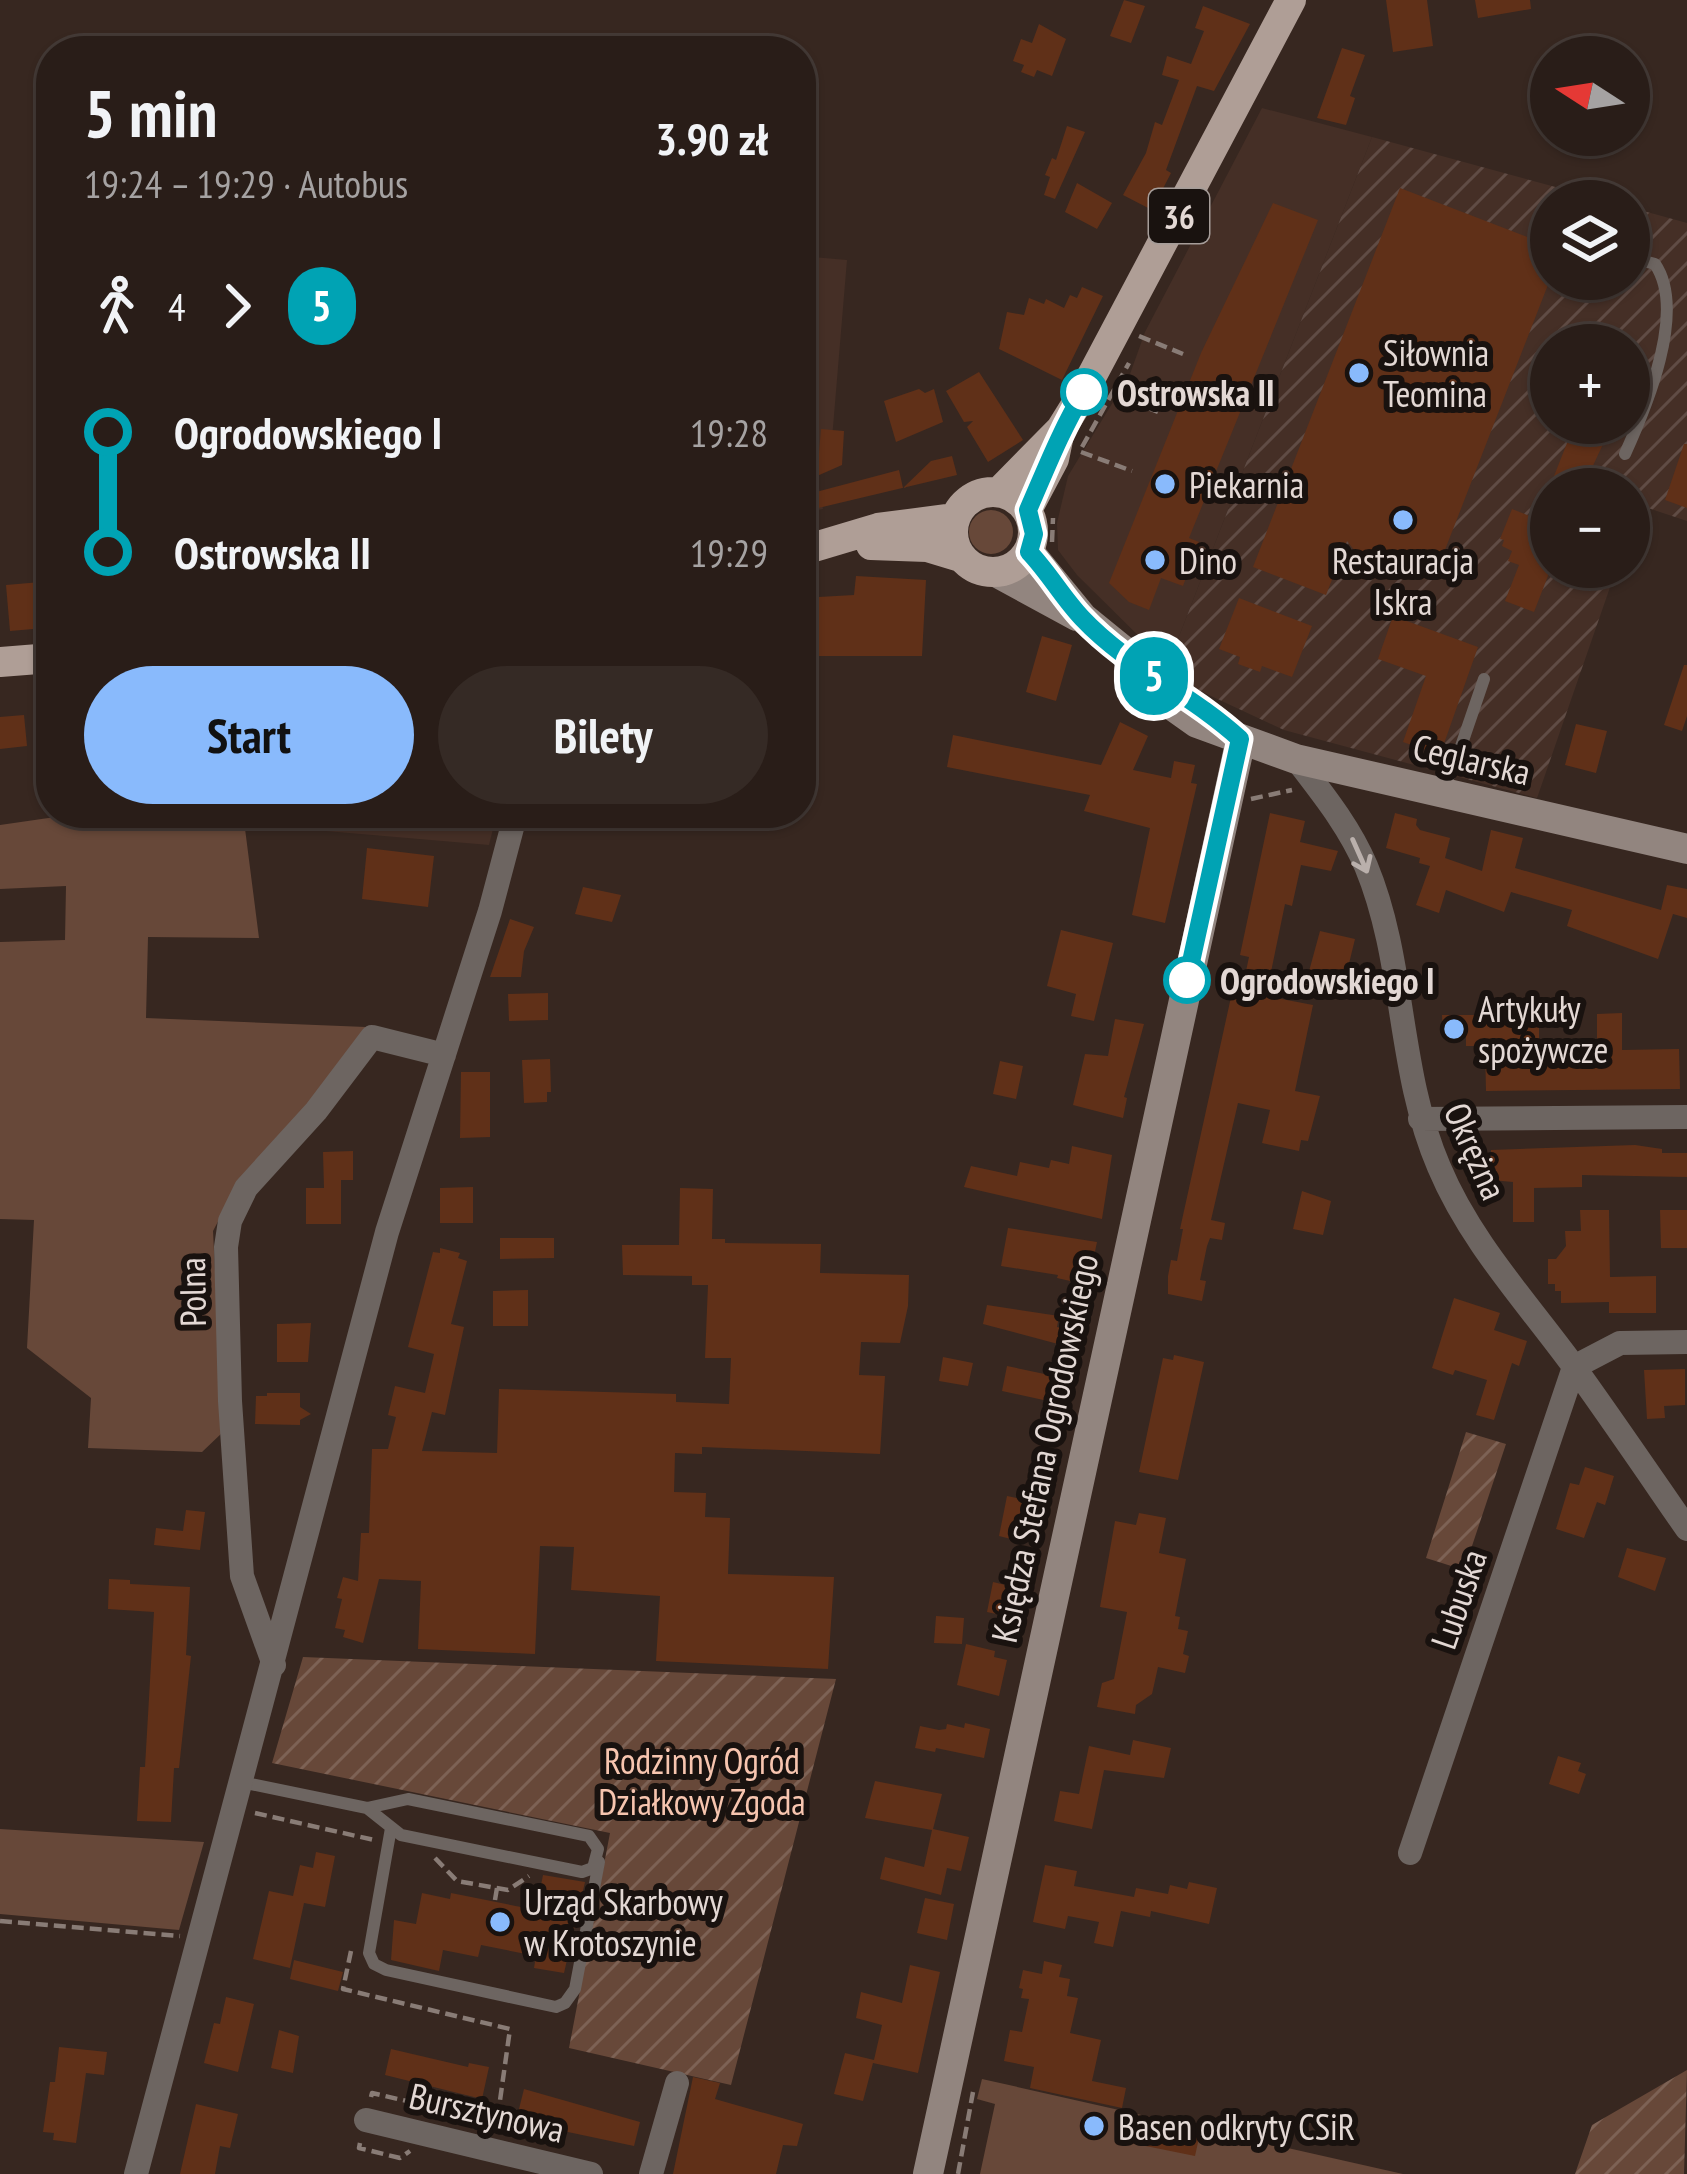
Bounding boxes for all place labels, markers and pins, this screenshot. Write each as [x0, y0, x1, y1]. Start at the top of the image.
place label: Siłownia Teomina [1383, 329, 1489, 417]
marker: Siłownia Teomina [1346, 360, 1372, 386]
place label: Ostrowska II [1117, 369, 1275, 416]
marker: Ostrowska II [1062, 370, 1106, 414]
place label: Piekarnia [1189, 461, 1304, 508]
marker: Piekarnia [1152, 471, 1178, 497]
marker: Restauracja Iskra [1390, 507, 1416, 533]
place label: Dino [1179, 537, 1237, 584]
place label: Restauracja Iskra [1332, 537, 1474, 625]
marker: Dino [1142, 547, 1168, 573]
place label: Ogrodowskiego I [1220, 957, 1435, 1004]
marker: Ogrodowskiego I [1165, 958, 1209, 1002]
place label: Artykuły spożywcze [1478, 985, 1608, 1073]
marker: Artykuły spożywcze [1441, 1016, 1467, 1042]
place label: Urząd Skarbowy w Krotoszynie [524, 1878, 723, 1966]
marker: Urząd Skarbowy w Krotoszynie [487, 1909, 513, 1935]
place label: Basen odkryty CSiR [1118, 2103, 1355, 2150]
marker: Basen odkryty CSiR [1081, 2113, 1107, 2139]

